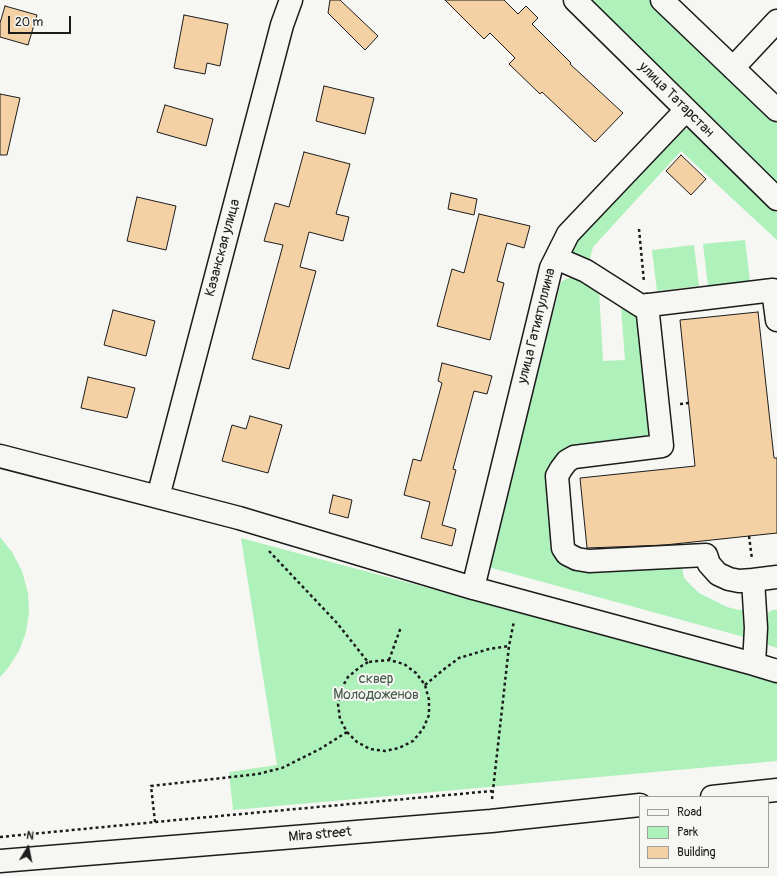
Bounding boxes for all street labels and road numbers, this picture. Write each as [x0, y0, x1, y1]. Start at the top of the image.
street label: улица Татарстан [635, 59, 717, 141]
street label: Казанская улица [202, 197, 244, 299]
street label: улица Гатиятуллина [515, 267, 559, 385]
street label: Mira street [288, 824, 352, 846]

